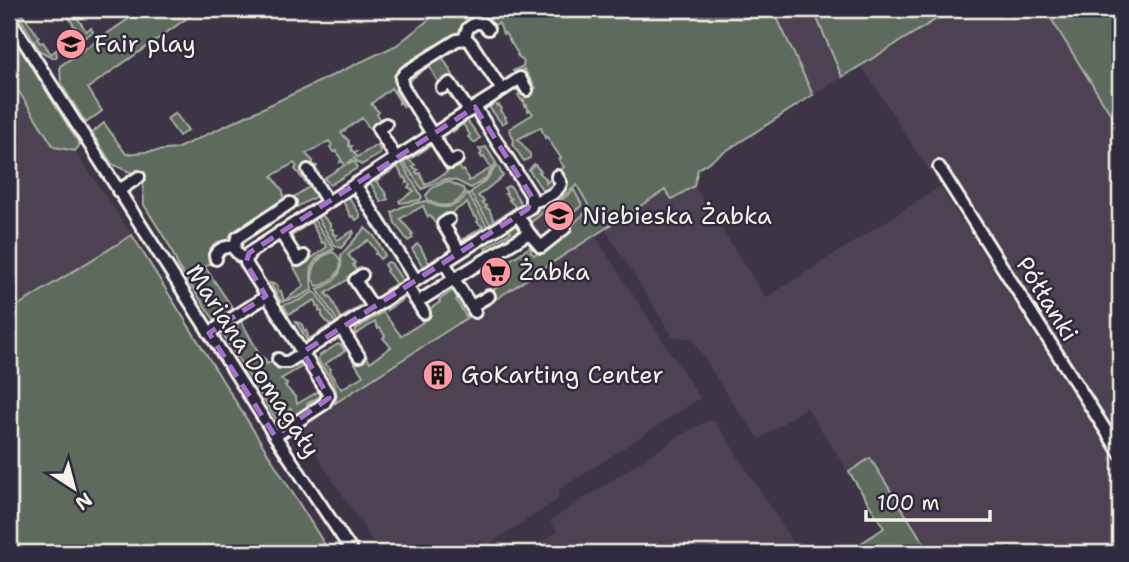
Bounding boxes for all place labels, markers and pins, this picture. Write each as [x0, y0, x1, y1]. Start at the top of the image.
school or university icon: Fair play [54, 27, 88, 61]
place label: Fair play [94, 28, 196, 60]
school or university icon: Niebieska Żabka [542, 199, 576, 233]
place label: Niebieska Żabka [582, 200, 772, 232]
supermarket icon: Żabka [479, 255, 513, 289]
place label: Żabka [519, 256, 590, 288]
building icon: GoKarting Center [421, 358, 455, 392]
place label: GoKarting Center [461, 359, 664, 391]

